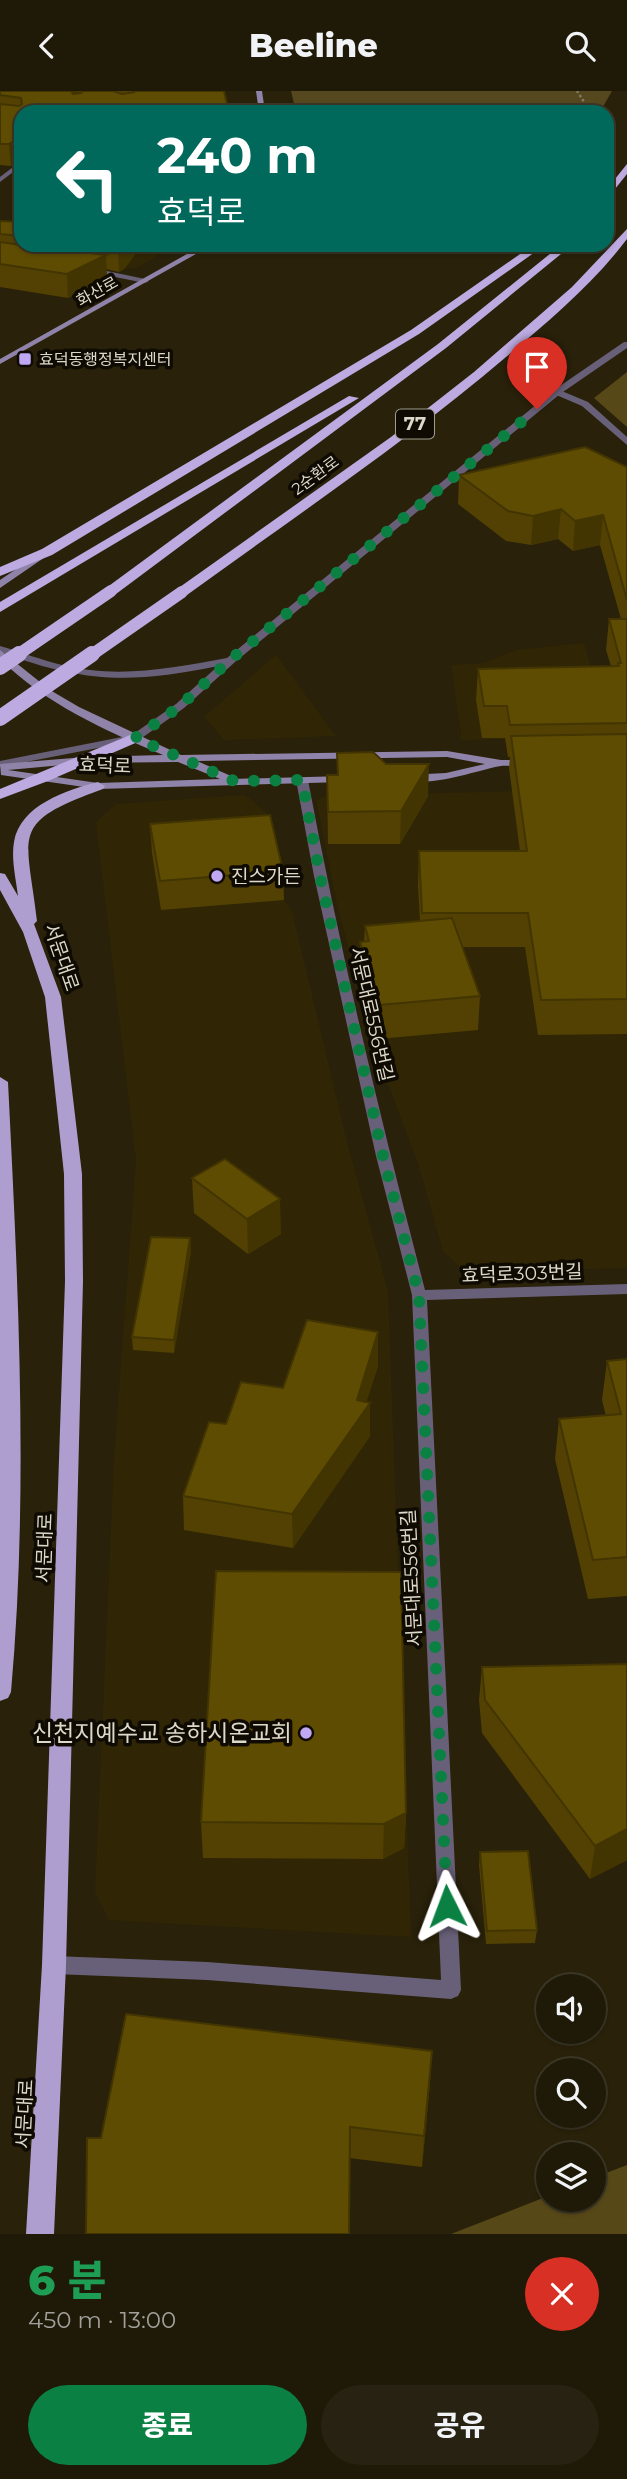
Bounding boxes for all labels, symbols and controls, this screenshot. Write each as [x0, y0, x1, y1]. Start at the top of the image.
text: Beeline [249, 26, 378, 65]
icon: back [28, 27, 66, 65]
icon: search [561, 27, 599, 65]
text: 240 m [157, 126, 318, 185]
icon: left [42, 133, 133, 224]
text: 효덕로 [157, 192, 245, 231]
street label: 화산로 [73, 272, 121, 310]
pin [507, 337, 567, 409]
icon: arrive [518, 348, 556, 386]
place label: 효덕동행정복지센터 [39, 350, 171, 369]
marker: 효덕동행정복지센터 [17, 351, 33, 367]
road number: 77 [396, 409, 434, 439]
street label: 2순환로 [288, 452, 343, 499]
street label: 효덕로 [78, 753, 132, 778]
place label: 진스가든 [231, 865, 301, 888]
marker: 진스가든 [209, 868, 225, 884]
street label: 서문대로 [39, 920, 84, 994]
street label: 서문대로556번길 [345, 944, 398, 1084]
street label: 효덕로303번길 [461, 1260, 583, 1287]
street label: 서문대로556번길 [396, 1509, 427, 1647]
street label: 서문대로 [32, 1513, 57, 1583]
place label: 신천지예수교 송하시온교회 [32, 1719, 292, 1747]
marker: 신천지예수교 송하시온교회 [298, 1725, 314, 1741]
position arrow [410, 1869, 484, 1943]
map controls [536, 1974, 606, 2212]
button: sound [536, 1974, 606, 2044]
button: search [536, 2058, 606, 2128]
street label: 서문대로 [11, 2079, 38, 2150]
button: layers [536, 2142, 606, 2212]
text: 6 분 [28, 2254, 106, 2306]
button: close [525, 2257, 599, 2331]
text: 450 m · 13:00 [28, 2306, 176, 2334]
button: 종료 [28, 2385, 307, 2465]
button: 공유 [321, 2385, 599, 2465]

